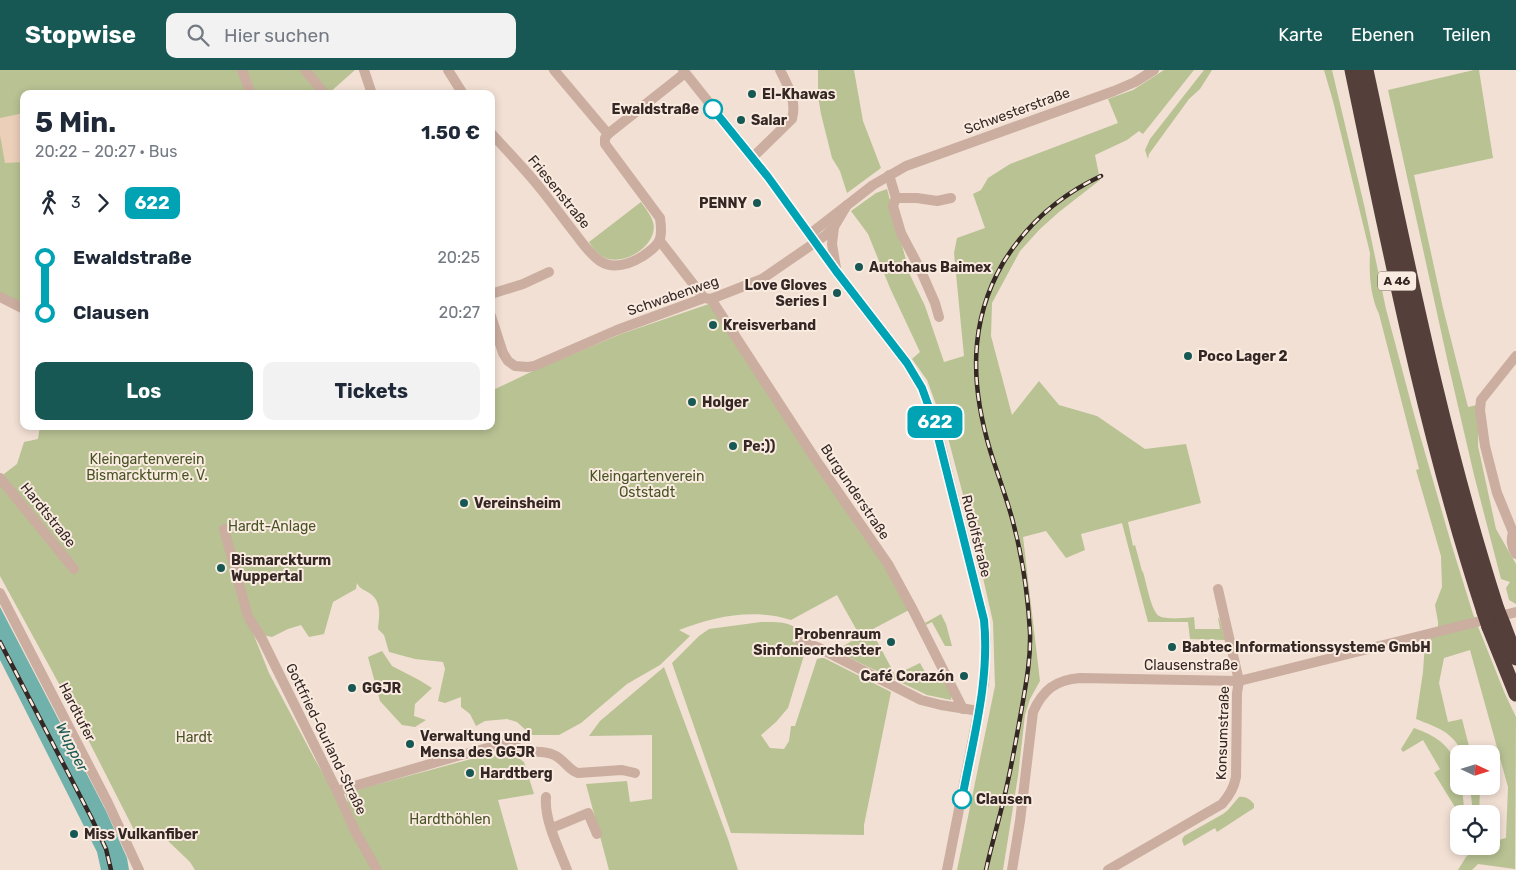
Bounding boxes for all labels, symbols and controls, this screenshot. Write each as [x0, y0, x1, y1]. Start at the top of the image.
search box [166, 13, 516, 58]
text: Stopwise [25, 21, 136, 49]
icon: search [184, 21, 212, 49]
text: Hier suchen [224, 24, 330, 47]
text: Karte [1278, 24, 1323, 46]
text: Ebenen [1351, 24, 1415, 46]
text: Teilen [1443, 24, 1491, 46]
street label: Schwesterstraße [962, 84, 1072, 138]
place label: El-Khawas [762, 86, 836, 103]
marker: El-Khawas [746, 88, 758, 100]
marker: Ewaldstraße [703, 99, 723, 119]
place label: Ewaldstraße [612, 101, 699, 118]
text: 5 Min. [35, 106, 116, 139]
place label: Salar [751, 112, 788, 129]
marker: Salar [735, 114, 747, 126]
text: 1.50 € [421, 121, 480, 144]
text: 20:22 – 20:27 · Bus [35, 142, 177, 161]
street label: Friesenstraße [524, 152, 594, 232]
icon: walk [35, 189, 63, 217]
icon: forward [89, 189, 117, 217]
text: 622 [135, 192, 170, 214]
text: 3 [71, 193, 81, 212]
place label: PENNY [699, 195, 747, 212]
marker: PENNY [751, 197, 763, 209]
text: Ewaldstraße [73, 246, 192, 269]
text: 20:25 [437, 248, 480, 267]
place label: Autohaus Baimex [869, 259, 992, 276]
marker: Autohaus Baimex [853, 261, 865, 273]
street label: Schwabenweg [625, 272, 721, 320]
road number: A 46 [1378, 272, 1416, 290]
place label: Love Gloves Series I [745, 277, 827, 310]
marker: Love Gloves Series I [831, 287, 843, 299]
text: Clausen [73, 301, 149, 324]
text: 20:27 [439, 303, 480, 322]
place label: Kreisverband [723, 317, 816, 334]
marker: Kreisverband [707, 319, 719, 331]
place label: Poco Lager 2 [1198, 348, 1288, 365]
marker: Poco Lager 2 [1182, 350, 1194, 362]
button: Los [35, 362, 253, 420]
button: Tickets [263, 362, 480, 420]
place label: Holger [702, 394, 749, 411]
marker: Holger [686, 396, 698, 408]
line badge: 622 [906, 406, 964, 438]
text: 622 [917, 411, 953, 433]
place label: Pe:)) [743, 438, 775, 455]
marker: Pe:)) [727, 440, 739, 452]
street label: Burgunderstraße [817, 441, 893, 543]
park label: Kleingartenverein Bismarckturm e. V. [86, 451, 208, 484]
park label: Kleingartenverein Oststadt [590, 468, 704, 501]
street label: Hardtstraße [17, 479, 79, 551]
street label: Rudolfstraße [958, 493, 994, 579]
place label: Vereinsheim [474, 495, 561, 512]
marker: Vereinsheim [458, 497, 470, 509]
park label: Hardt-Anlage [228, 518, 316, 535]
place label: Bismarckturm Wuppertal [231, 552, 331, 585]
marker: Bismarckturm Wuppertal [215, 562, 227, 574]
place label: Probenraum Sinfonieorchester [753, 626, 882, 659]
marker: Probenraum Sinfonieorchester [885, 636, 897, 648]
place label: Babtec Informationssysteme GmbH [1182, 639, 1431, 656]
marker: Babtec Informationssysteme GmbH [1166, 641, 1178, 653]
street label: Clausenstraße [1144, 657, 1238, 674]
street label: Gottfried-Gurland-Straße [282, 660, 370, 818]
place label: Café Corazón [860, 668, 954, 685]
marker: Café Corazón [958, 670, 970, 682]
street label: Hardtufer [55, 680, 99, 745]
place label: GGJR [362, 680, 402, 697]
marker: GGJR [346, 682, 358, 694]
street label: Konsumstraße [1213, 685, 1233, 780]
water label: Wupper [52, 719, 93, 776]
place label: Verwaltung und Mensa des GGJR [420, 728, 535, 761]
park label: Hardt [176, 729, 213, 746]
marker: Verwaltung und Mensa des GGJR [404, 738, 416, 750]
north arrow [1450, 745, 1500, 795]
map controls [1450, 745, 1500, 855]
place label: Hardtberg [480, 765, 553, 782]
marker: Hardtberg [464, 767, 476, 779]
marker: Clausen [952, 789, 972, 809]
place label: Clausen [976, 791, 1032, 808]
button: locate [1450, 805, 1500, 855]
park label: Hardthöhlen [409, 811, 491, 828]
place label: Miss Vulkanfiber [84, 826, 199, 843]
marker: Miss Vulkanfiber [68, 828, 80, 840]

